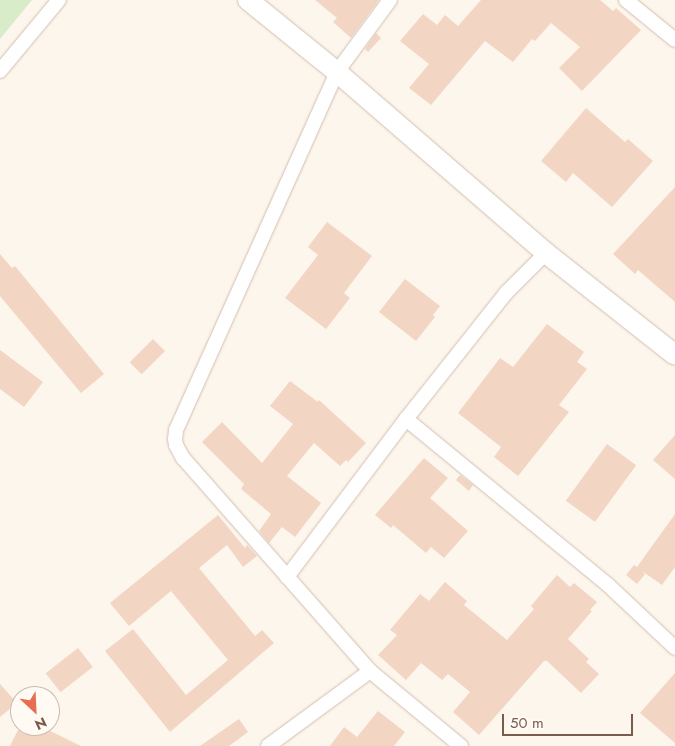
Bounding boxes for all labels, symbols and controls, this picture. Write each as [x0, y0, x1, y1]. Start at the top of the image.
north arrow [10, 686, 60, 736]
scale bar [505, 704, 636, 736]
text: N [32, 712, 50, 735]
text: 50 m [510, 712, 544, 734]

